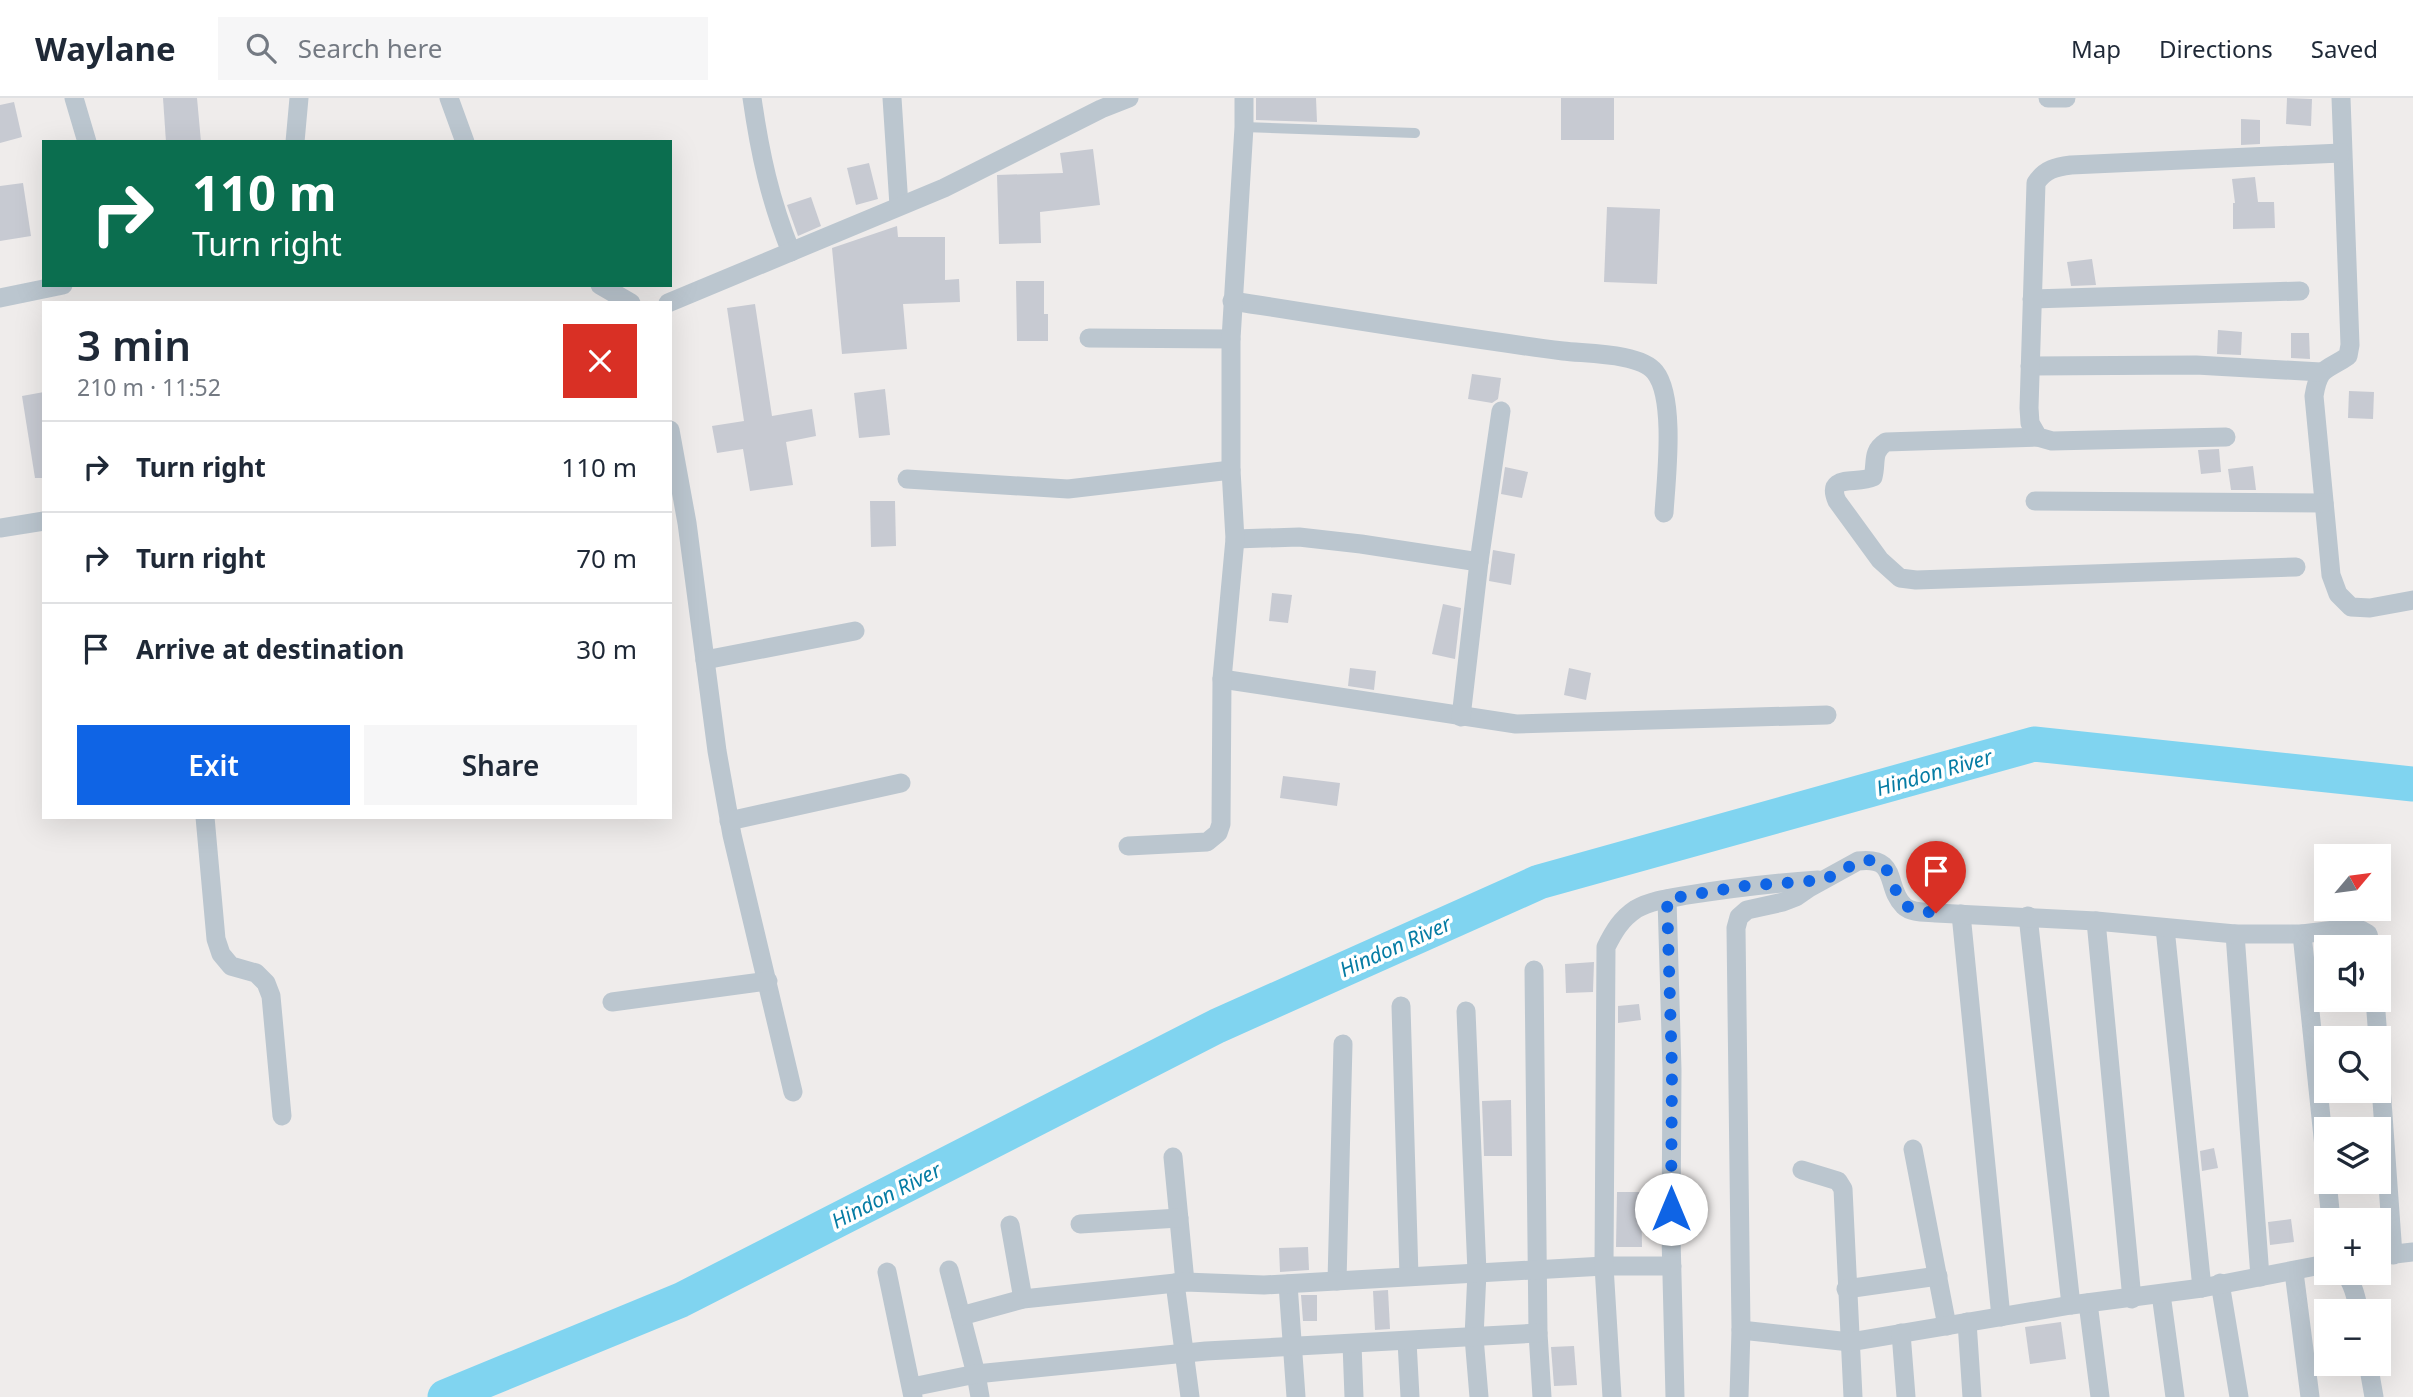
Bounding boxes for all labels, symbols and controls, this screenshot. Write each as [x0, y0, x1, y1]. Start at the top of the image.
search box [218, 17, 708, 80]
text: Waylane [35, 26, 176, 71]
icon: search [242, 29, 280, 67]
text: Search here [298, 30, 442, 66]
text: Map [2071, 32, 2121, 65]
text: Directions [2159, 32, 2273, 65]
text: Saved [2311, 32, 2378, 65]
text: 110 m [192, 159, 337, 225]
icon: right [77, 168, 168, 259]
text: Turn right [192, 222, 342, 265]
text: 3 min [77, 316, 191, 373]
button: close [563, 324, 637, 398]
text: 210 m · 11:52 [77, 371, 221, 403]
icon: right [77, 448, 115, 486]
text: Turn right [136, 449, 266, 485]
text: 110 m [561, 449, 637, 485]
icon: right [77, 539, 115, 577]
text: Turn right [136, 540, 266, 576]
text: 70 m [576, 540, 637, 576]
icon: arrive [77, 630, 115, 668]
text: Arrive at destination [136, 631, 405, 667]
text: 30 m [576, 631, 637, 667]
button: Exit [77, 725, 350, 805]
button: Share [364, 725, 637, 805]
water label: Hindon River [1873, 742, 1997, 802]
pin [1906, 841, 1966, 913]
north arrow [2314, 844, 2390, 920]
map controls [2314, 844, 2391, 1376]
icon: arrive [1917, 852, 1955, 890]
water label: Hindon River [1335, 908, 1457, 983]
button: sound [2314, 935, 2391, 1012]
button: search [2314, 1026, 2391, 1103]
button: layers [2314, 1117, 2391, 1194]
water label: Hindon River [826, 1155, 947, 1235]
position arrow [1634, 1172, 1708, 1246]
button: + [2314, 1208, 2391, 1285]
button: − [2314, 1299, 2391, 1376]

